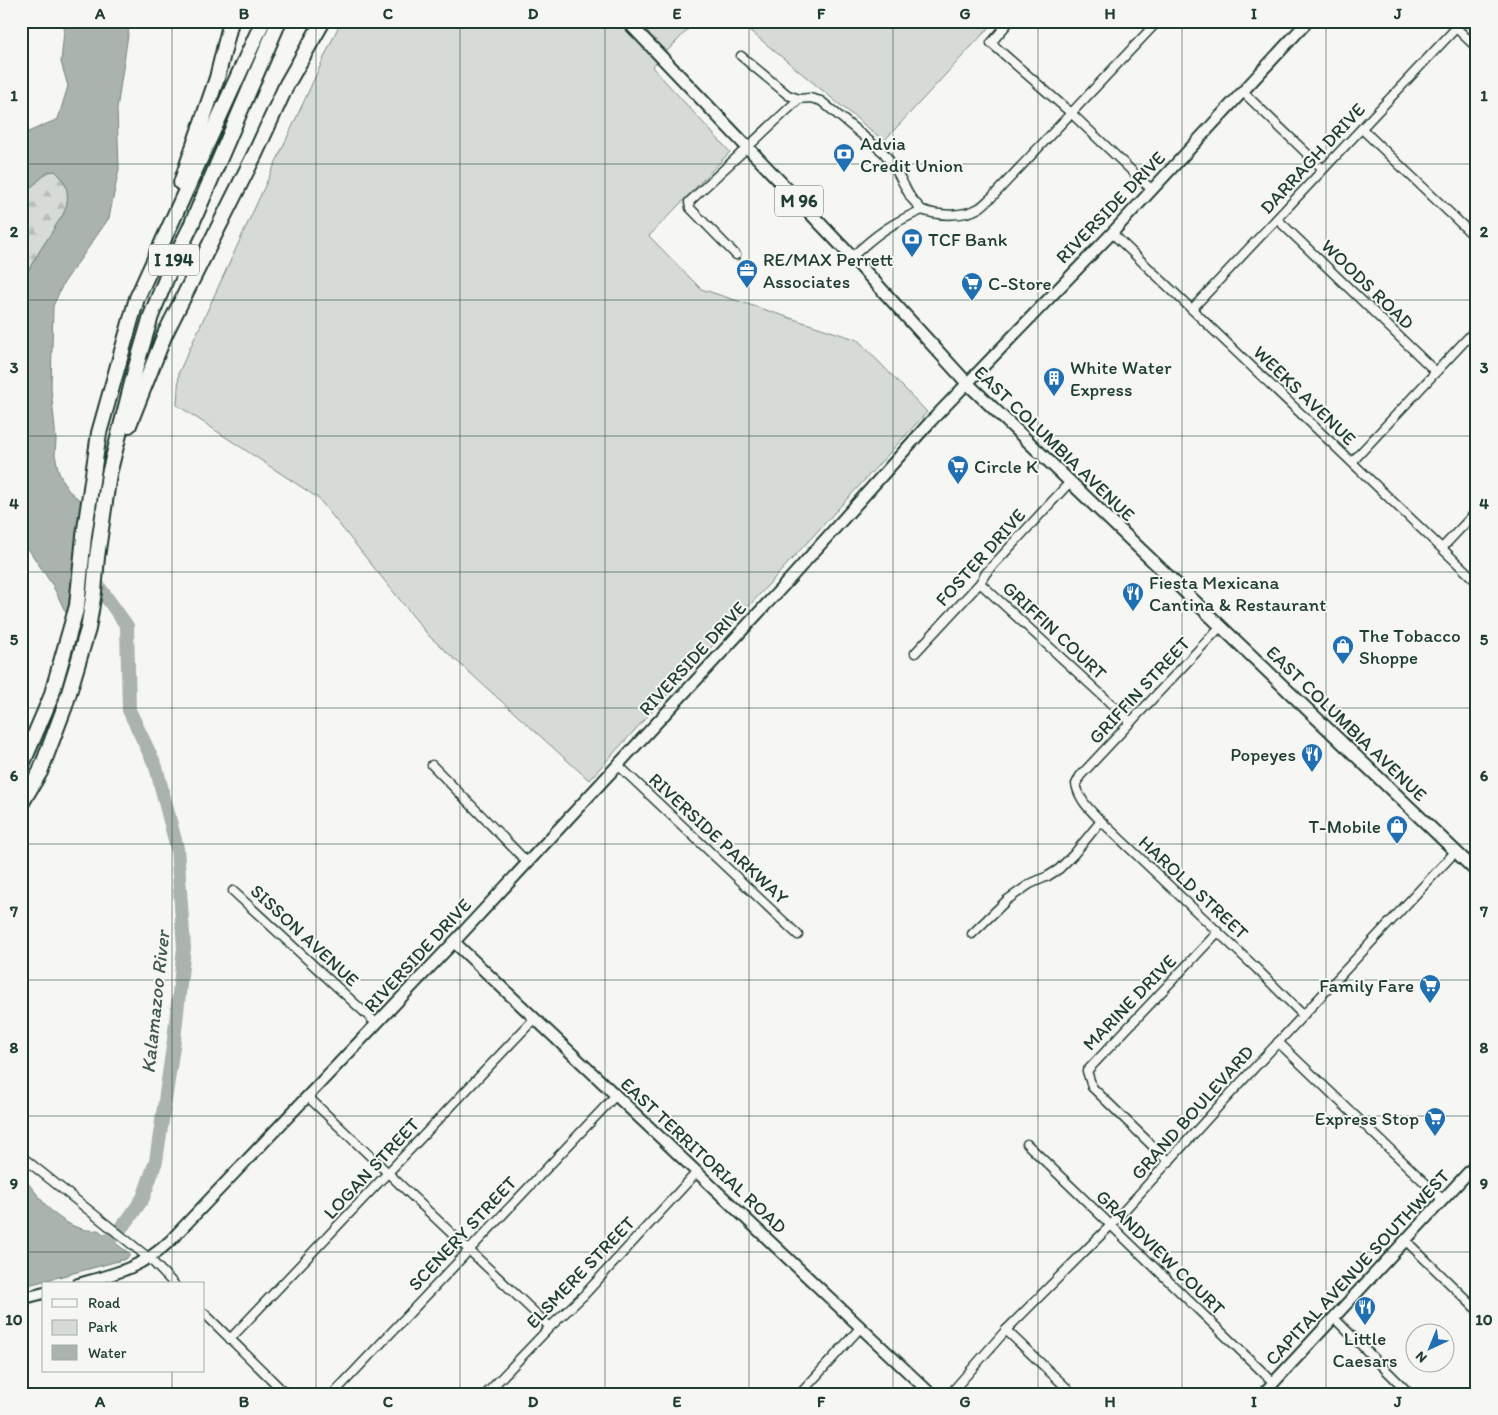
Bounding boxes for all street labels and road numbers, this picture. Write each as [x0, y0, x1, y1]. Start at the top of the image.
street label: DARRAGH DRIVE [1255, 98, 1370, 219]
street label: RIVERSIDE DRIVE [1051, 146, 1170, 268]
road number: M 96 [775, 186, 823, 217]
street label: WOODS ROAD [1316, 234, 1419, 334]
road number: I 194 [149, 244, 199, 276]
street label: WEEKS AVENUE [1248, 341, 1361, 450]
street label: EAST COLUMBIA AVENUE [970, 361, 1140, 526]
street label: FOSTER DRIVE [930, 504, 1030, 611]
street label: GRIFFIN COURT [998, 576, 1112, 685]
street label: RIVERSIDE DRIVE [634, 597, 751, 720]
street label: GRIFFIN STREET [1084, 632, 1195, 749]
street label: EAST COLUMBIA AVENUE [1262, 641, 1432, 806]
street label: RIVERSIDE PARKWAY [644, 768, 793, 909]
street label: HAROLD STREET [1134, 831, 1254, 944]
street label: SISSON AVENUE [246, 879, 364, 991]
street label: RIVERSIDE DRIVE [359, 894, 476, 1017]
street label: MARINE DRIVE [1078, 949, 1181, 1055]
street label: GRAND BOULEVARD [1126, 1040, 1259, 1184]
street label: EAST TERRITORIAL ROAD [616, 1072, 792, 1238]
street label: LOGAN STREET [319, 1113, 424, 1224]
street label: CAPITAL AVENUE SOUTHWEST [1260, 1164, 1454, 1370]
street label: SCENERY STREET [403, 1171, 522, 1295]
street label: GRANDVIEW COURT [1091, 1185, 1230, 1320]
street label: ELSMERE STREET [521, 1211, 640, 1333]

